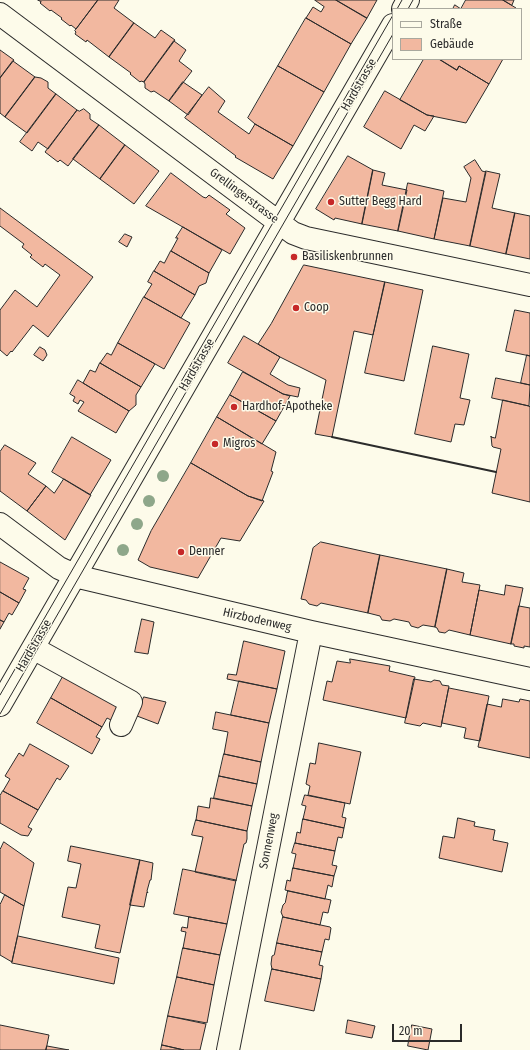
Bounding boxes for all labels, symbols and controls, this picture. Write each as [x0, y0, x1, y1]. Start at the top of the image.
legend [392, 8, 522, 60]
text: Straße [430, 17, 462, 31]
text: Gebäude [430, 37, 474, 51]
street label: Hardstrasse [338, 56, 380, 114]
street label: Grellingerstrasse [207, 165, 281, 227]
place label: Sutter Begg Hard [339, 195, 422, 209]
marker: Sutter Begg Hard [326, 197, 336, 207]
place label: Basiliskenbrunnen [302, 250, 393, 264]
marker: Basiliskenbrunnen [289, 252, 299, 262]
place label: Coop [304, 301, 329, 315]
marker: Coop [291, 303, 301, 313]
street label: Hardstrasse [176, 336, 218, 394]
place label: Hardhof-Apotheke [242, 400, 332, 414]
marker: Hardhof-Apotheke [229, 402, 239, 412]
place label: Migros [223, 437, 255, 451]
marker: Migros [210, 439, 220, 449]
place label: Denner [189, 545, 225, 559]
marker: Denner [176, 547, 186, 557]
street label: Hirzbodenweg [221, 605, 293, 635]
street label: Hardstrasse [13, 617, 55, 675]
street label: Sonnenweg [257, 812, 281, 870]
scale bar [394, 1016, 464, 1042]
text: 20 m [399, 1024, 423, 1038]

